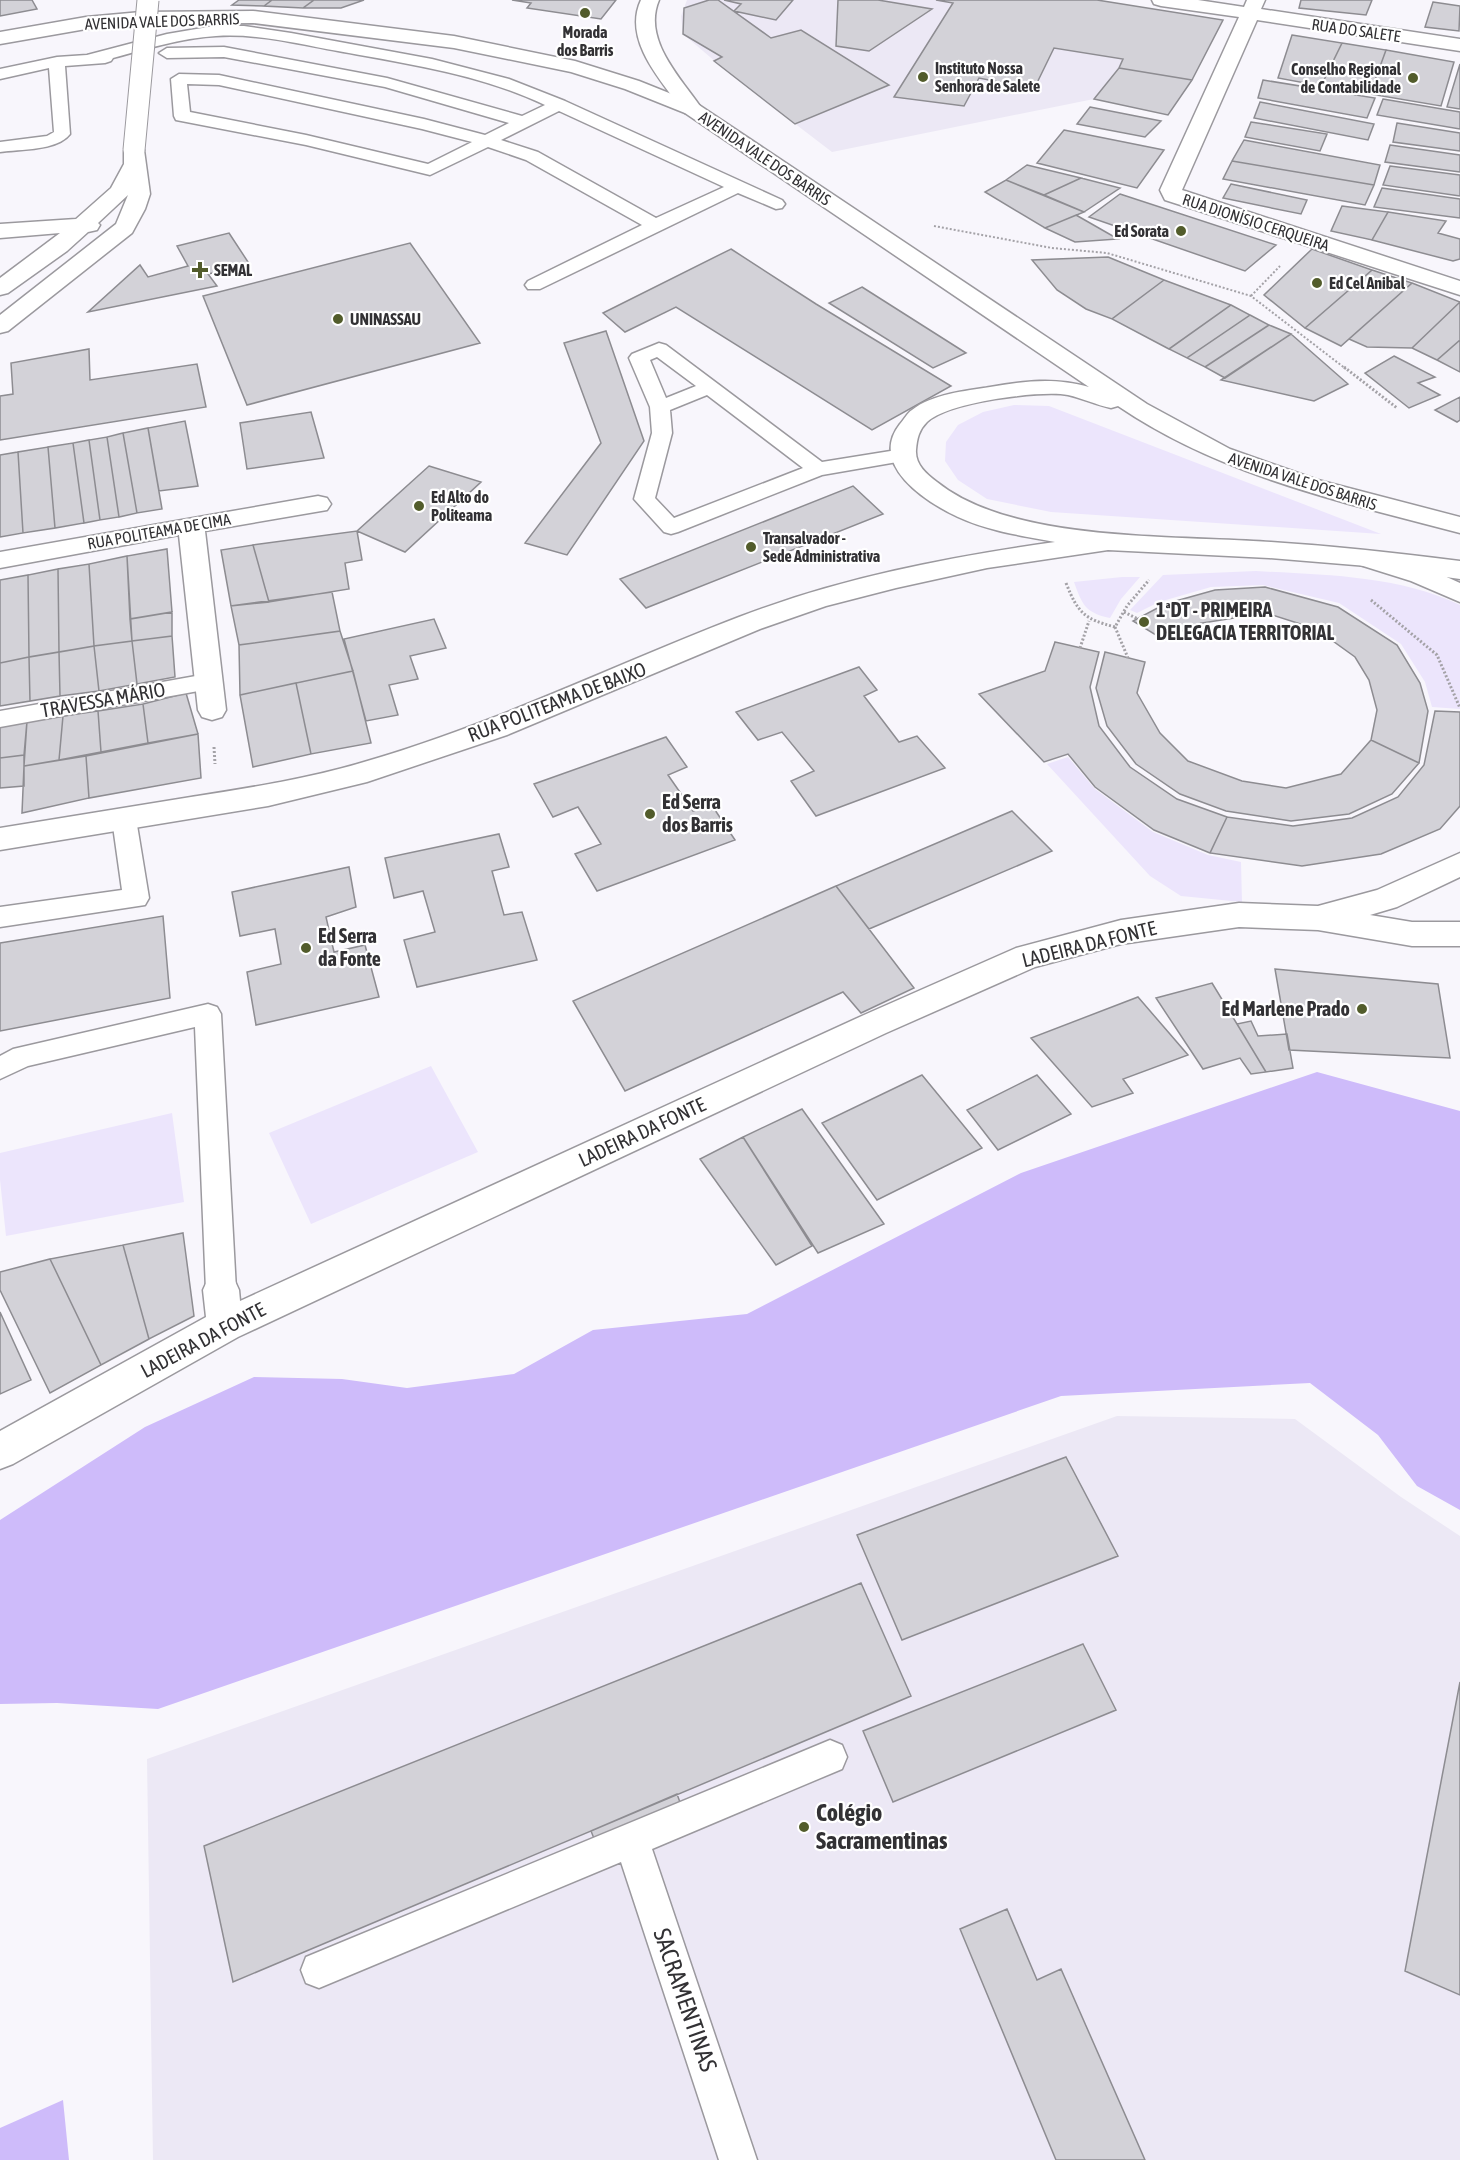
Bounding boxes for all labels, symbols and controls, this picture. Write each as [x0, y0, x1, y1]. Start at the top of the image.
marker: Morada dos Barris [578, 6, 592, 20]
street label: AVENIDA VALE DOS BARRIS [84, 9, 240, 33]
street label: RUA DO SALETE [1310, 15, 1402, 45]
place label: Morada dos Barris [557, 23, 614, 59]
place label: Instituto Nossa Senhora de Salete [935, 59, 1040, 95]
place label: Conselho Regional de Contabilidade [1291, 60, 1402, 96]
marker: Instituto Nossa Senhora de Salete [916, 70, 930, 84]
marker: Conselho Regional de Contabilidade [1406, 71, 1420, 85]
street label: AVENIDA VALE DOS BARRIS [696, 107, 834, 209]
street label: RUA DIONÍSIO CERQUEIRA [1180, 190, 1332, 254]
place label: Ed Sorata [1114, 222, 1169, 240]
marker: Ed Sorata [1174, 224, 1188, 238]
marker: SEMAL [191, 261, 209, 279]
place label: SEMAL [214, 261, 253, 279]
place label: Ed Cel Anibal [1329, 274, 1406, 292]
marker: Ed Cel Anibal [1310, 276, 1324, 290]
place label: UNINASSAU [350, 310, 421, 328]
marker: UNINASSAU [331, 312, 345, 326]
street label: AVENIDA VALE DOS BARRIS [1227, 449, 1380, 514]
place label: Ed Alto do Politeama [431, 488, 492, 524]
marker: Ed Alto do Politeama [412, 499, 426, 513]
street label: RUA POLITEAMA DE CIMA [86, 510, 232, 552]
place label: Transalvador - Sede Administrativa [763, 529, 880, 565]
marker: Transalvador - Sede Administrativa [744, 540, 758, 554]
place label: 1ªDT - PRIMEIRA DELEGACIA TERRITORIAL [1156, 598, 1334, 644]
marker: 1ªDT - PRIMEIRA DELEGACIA TERRITORIAL [1137, 615, 1151, 629]
street label: RUA POLITEAMA DE BAIXO [465, 657, 649, 746]
street label: TRAVESSA MÁRIO [39, 677, 167, 722]
place label: Ed Serra dos Barris [662, 790, 733, 836]
marker: Ed Serra dos Barris [643, 807, 657, 821]
street label: LADEIRA DA FONTE [1019, 916, 1159, 971]
place label: Ed Serra da Fonte [318, 924, 381, 970]
marker: Ed Serra da Fonte [299, 941, 313, 955]
place label: Ed Marlene Prado [1221, 997, 1350, 1020]
marker: Ed Marlene Prado [1355, 1002, 1369, 1016]
street label: LADEIRA DA FONTE [575, 1092, 709, 1171]
street label: LADEIRA DA FONTE [137, 1297, 269, 1382]
place label: Colégio Sacramentinas [816, 1799, 948, 1854]
marker: Colégio Sacramentinas [797, 1820, 811, 1834]
street label: SACRAMENTINAS [648, 1925, 723, 2075]

